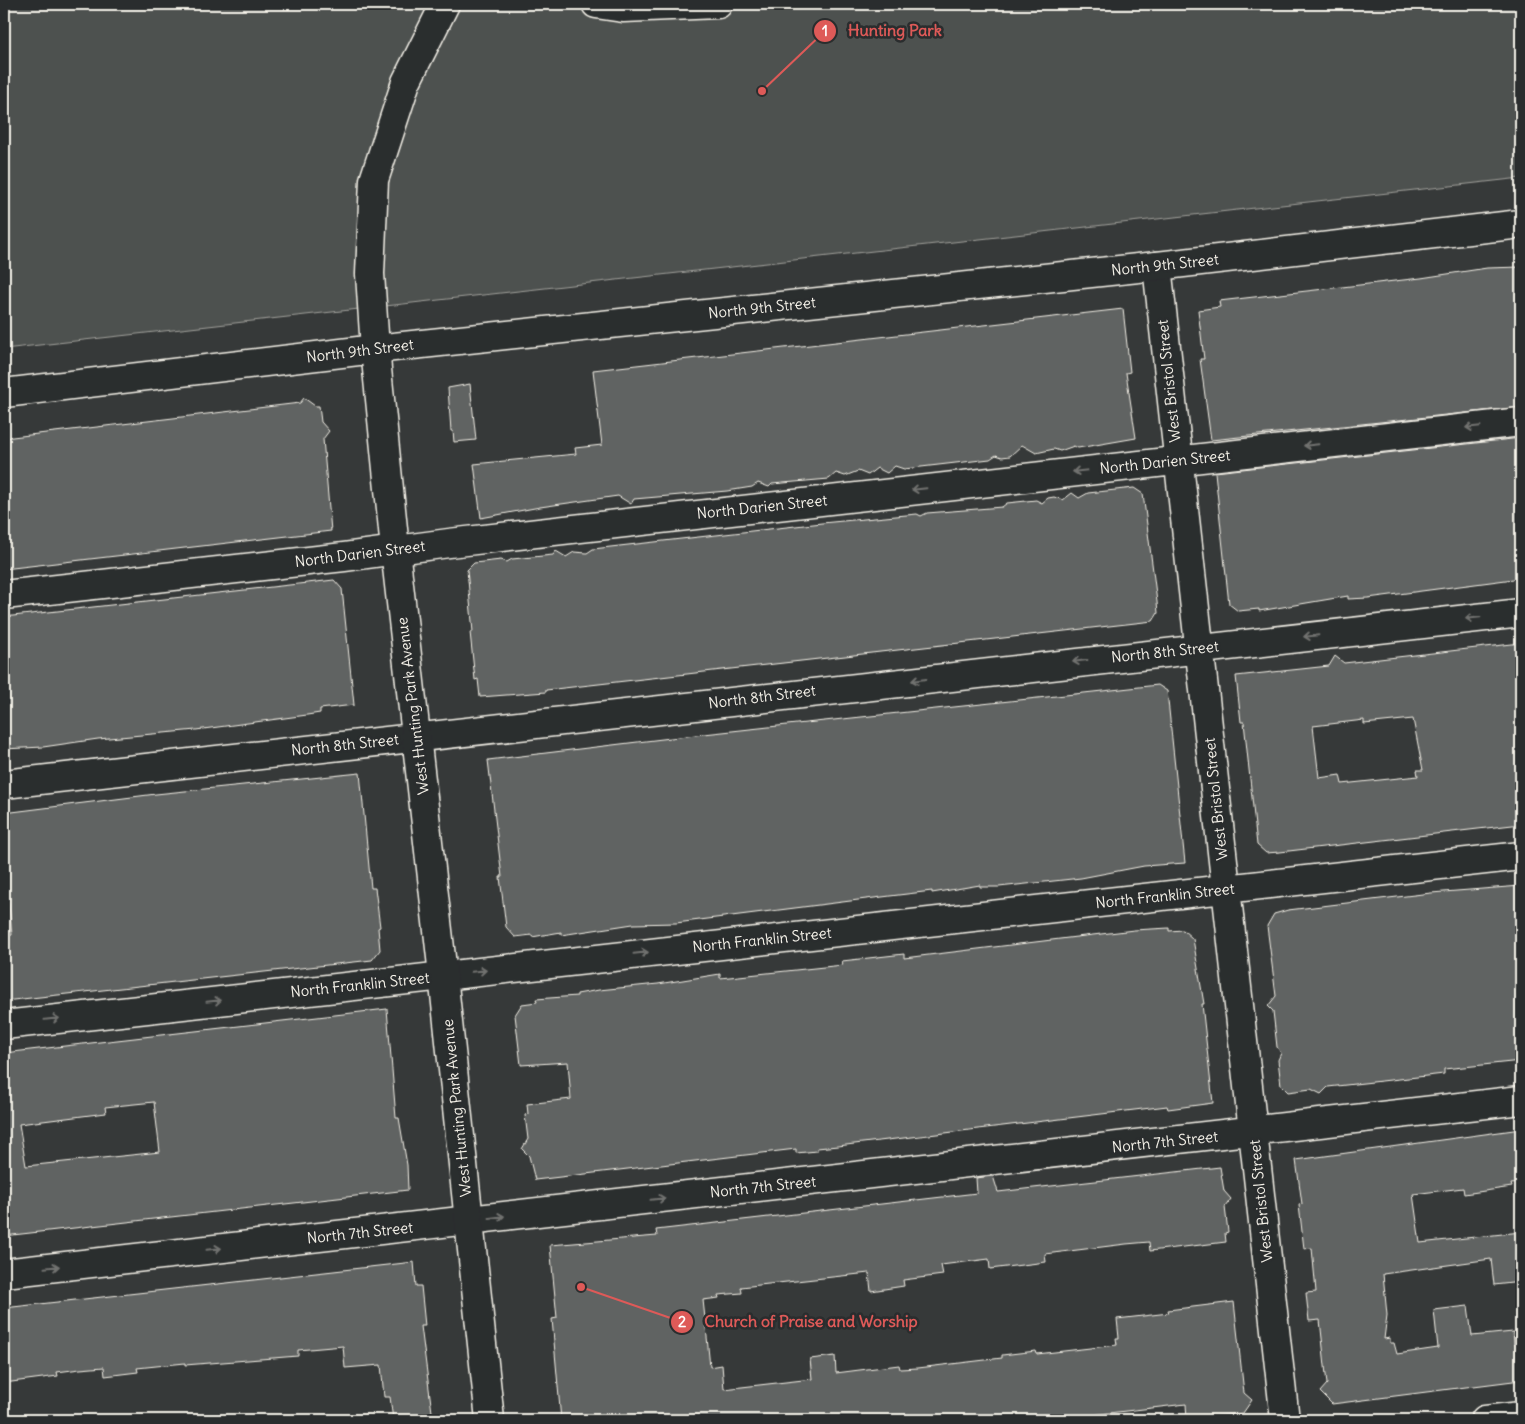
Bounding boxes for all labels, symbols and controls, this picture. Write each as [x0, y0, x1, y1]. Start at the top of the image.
callout: Hunting Park [813, 15, 952, 46]
text: Hunting Park [848, 20, 942, 41]
text: 1 [822, 21, 828, 40]
street label: North 9th Street [1110, 249, 1220, 280]
street label: North 9th Street [707, 292, 817, 323]
street label: West Bristol Street [1153, 319, 1184, 443]
street label: North 9th Street [305, 334, 415, 367]
one-way arrow [1465, 422, 1481, 432]
one-way arrow [1304, 440, 1320, 450]
street label: North Darien Street [1099, 445, 1231, 478]
one-way arrow [1073, 466, 1089, 476]
one-way arrow [911, 484, 927, 494]
street label: North Darien Street [696, 490, 828, 523]
street label: North Darien Street [294, 536, 426, 571]
one-way arrow [1465, 613, 1481, 623]
street label: West Hunting Park Avenue [392, 616, 433, 796]
one-way arrow [1304, 631, 1320, 641]
street label: North 8th Street [1110, 636, 1220, 667]
one-way arrow [1072, 656, 1088, 666]
one-way arrow [911, 675, 927, 685]
street label: North 8th Street [707, 680, 817, 713]
street label: North 8th Street [290, 729, 400, 760]
street label: West Bristol Street [1200, 737, 1231, 861]
street label: North Franklin Street [1094, 879, 1235, 912]
street label: North Franklin Street [691, 923, 832, 956]
one-way arrow [633, 948, 649, 958]
one-way arrow [471, 966, 487, 976]
street label: North Franklin Street [289, 968, 430, 1001]
one-way arrow [205, 996, 221, 1006]
one-way arrow [44, 1014, 60, 1024]
street label: West Hunting Park Avenue [438, 1018, 475, 1198]
street label: North 7th Street [1111, 1126, 1219, 1157]
street label: West Bristol Street [1245, 1139, 1276, 1263]
street label: North 7th Street [709, 1171, 817, 1202]
one-way arrow [650, 1194, 666, 1204]
one-way arrow [489, 1212, 505, 1222]
street label: North 7th Street [306, 1217, 414, 1248]
one-way arrow [205, 1244, 221, 1254]
one-way arrow [44, 1262, 60, 1272]
callout: Church of Praise and Worship [669, 1306, 927, 1337]
text: Church of Praise and Worship [704, 1311, 918, 1332]
text: 2 [678, 1312, 686, 1331]

